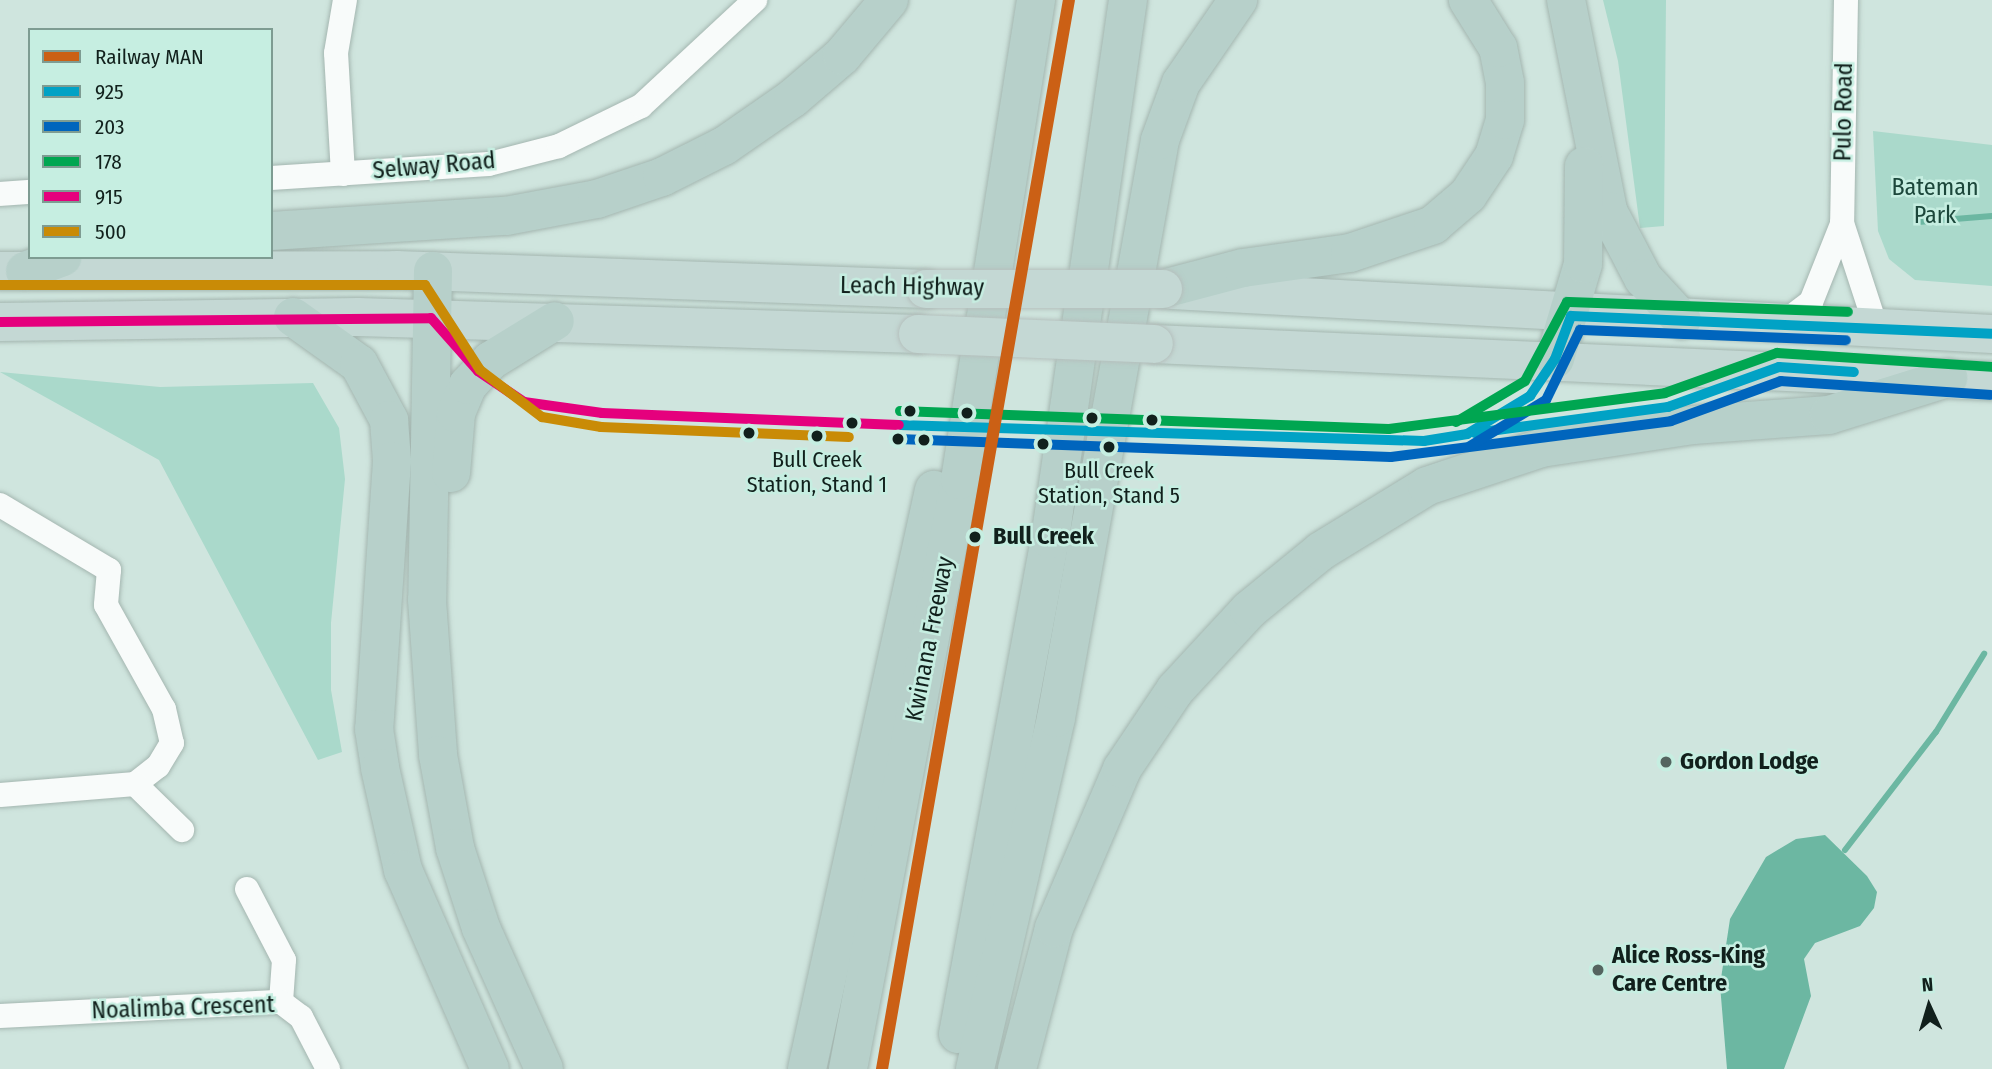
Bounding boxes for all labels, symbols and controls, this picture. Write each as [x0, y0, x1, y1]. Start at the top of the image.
legend [28, 28, 273, 259]
text: Railway MAN [95, 44, 204, 70]
street label: Pulo Road [1829, 62, 1859, 162]
text: 925 [95, 79, 124, 105]
text: 203 [95, 114, 124, 140]
street label: Selway Road [371, 146, 497, 186]
text: 178 [95, 149, 122, 175]
park label: Bateman Park [1891, 174, 1979, 230]
text: 915 [95, 184, 123, 210]
text: 500 [95, 219, 127, 245]
street label: Leach Highway [840, 271, 984, 303]
unlabelled marker [903, 404, 917, 418]
unlabelled marker [960, 406, 974, 420]
unlabelled marker [1085, 411, 1099, 425]
unlabelled marker [1145, 413, 1159, 427]
unlabelled marker [845, 416, 859, 430]
unlabelled marker [742, 426, 756, 440]
marker: Bull Creek Station, Stand 1 [810, 429, 824, 443]
unlabelled marker [891, 432, 905, 446]
unlabelled marker [917, 433, 931, 447]
unlabelled marker [1036, 437, 1050, 451]
marker: Bull Creek Station, Stand 5 [1102, 440, 1116, 454]
place label: Bull Creek Station, Stand 1 [747, 446, 887, 498]
place label: Bull Creek Station, Stand 5 [1038, 457, 1180, 508]
place label: Bull Creek [993, 523, 1094, 551]
marker: Bull Creek [963, 525, 987, 549]
street label: Kwinana Freeway [900, 554, 960, 724]
place label: Gordon Lodge [1680, 748, 1819, 776]
marker: Gordon Lodge [1658, 754, 1674, 770]
place label: Alice Ross-King Care Centre [1612, 942, 1765, 998]
marker: Alice Ross-King Care Centre [1590, 962, 1606, 978]
north arrow [1894, 971, 1964, 1041]
text: N [1921, 973, 1934, 996]
street label: Noalimba Crescent [91, 990, 275, 1026]

